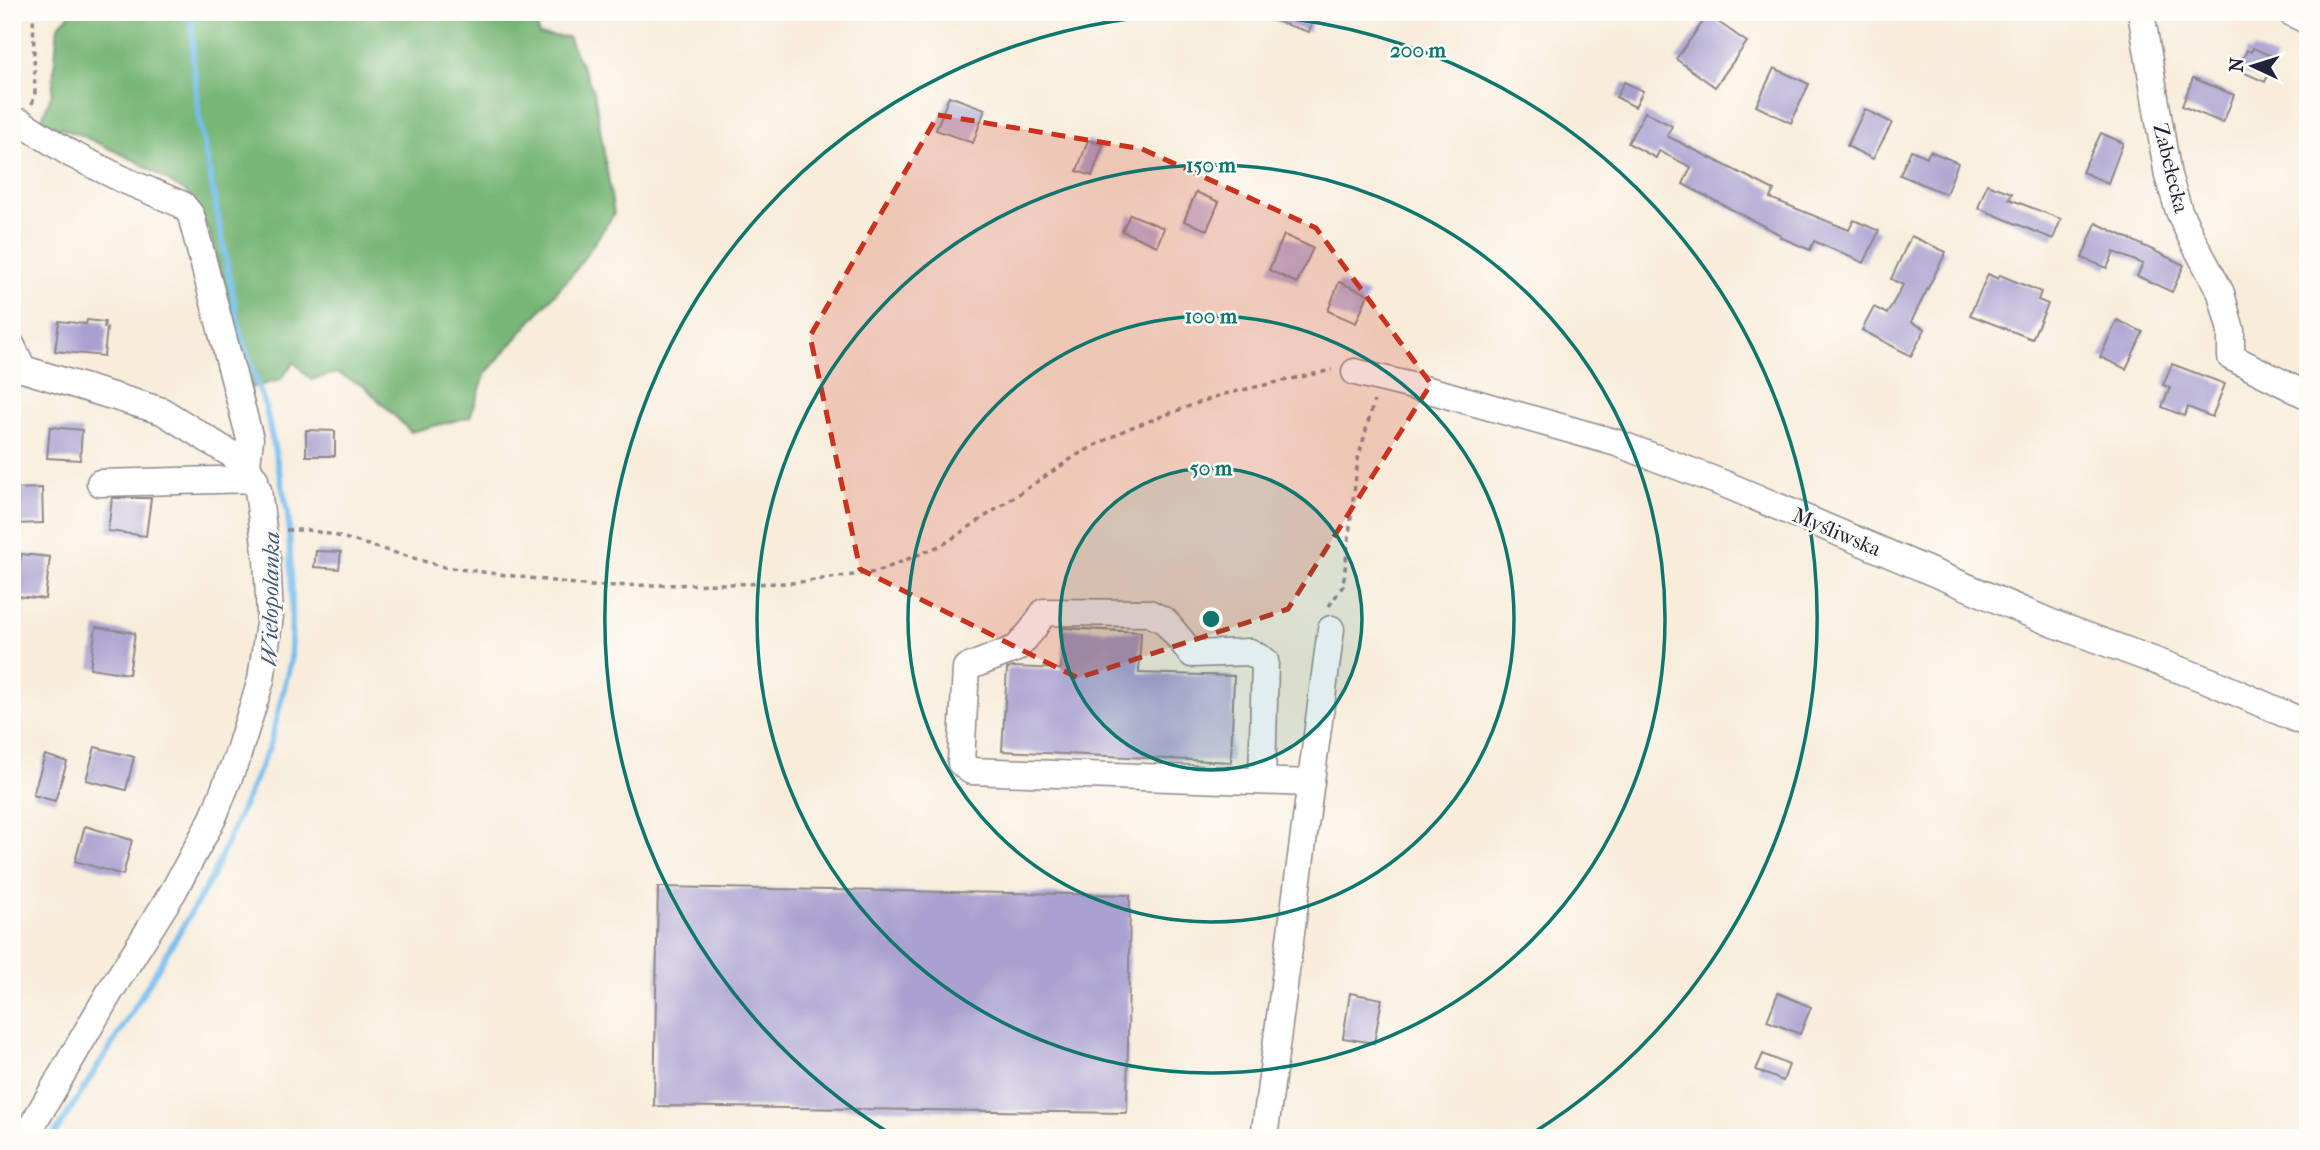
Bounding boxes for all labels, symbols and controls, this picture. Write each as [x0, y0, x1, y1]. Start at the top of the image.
north arrow [2218, 32, 2288, 102]
text: 200 m [1390, 38, 1447, 62]
text: N [2226, 56, 2249, 73]
street label: Zabełecka [2148, 121, 2194, 215]
text: 150 m [1186, 153, 1237, 177]
text: 100 m [1185, 304, 1238, 328]
text: 50 m [1190, 456, 1233, 480]
street label: Myśliwska [1789, 503, 1885, 561]
water label: Wielopolanka [256, 531, 285, 667]
centre of rings [1199, 607, 1223, 631]

